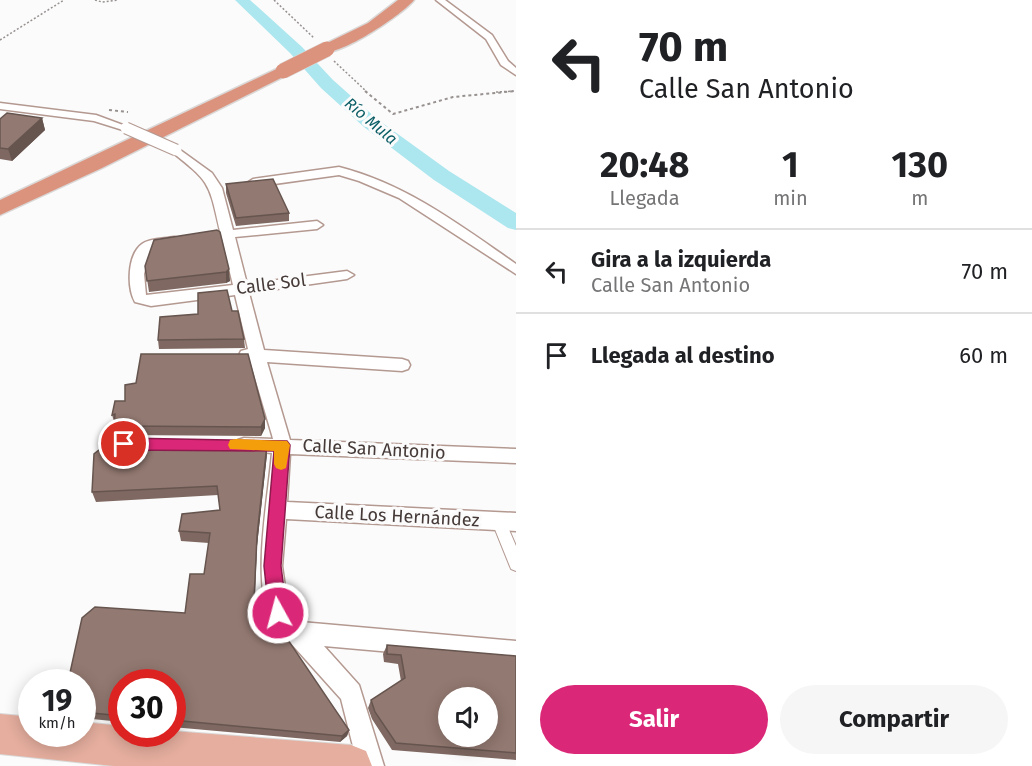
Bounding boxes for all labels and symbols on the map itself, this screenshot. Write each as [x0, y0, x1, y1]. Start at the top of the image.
water label: Río Mula [341, 94, 401, 148]
street label: Calle Sol [235, 269, 307, 299]
pin [98, 418, 149, 469]
street label: Calle San Antonio [302, 434, 446, 464]
street label: Calle Los Hernández [314, 501, 480, 531]
position arrow [246, 581, 310, 645]
speed limit sign: 30 [108, 669, 186, 747]

